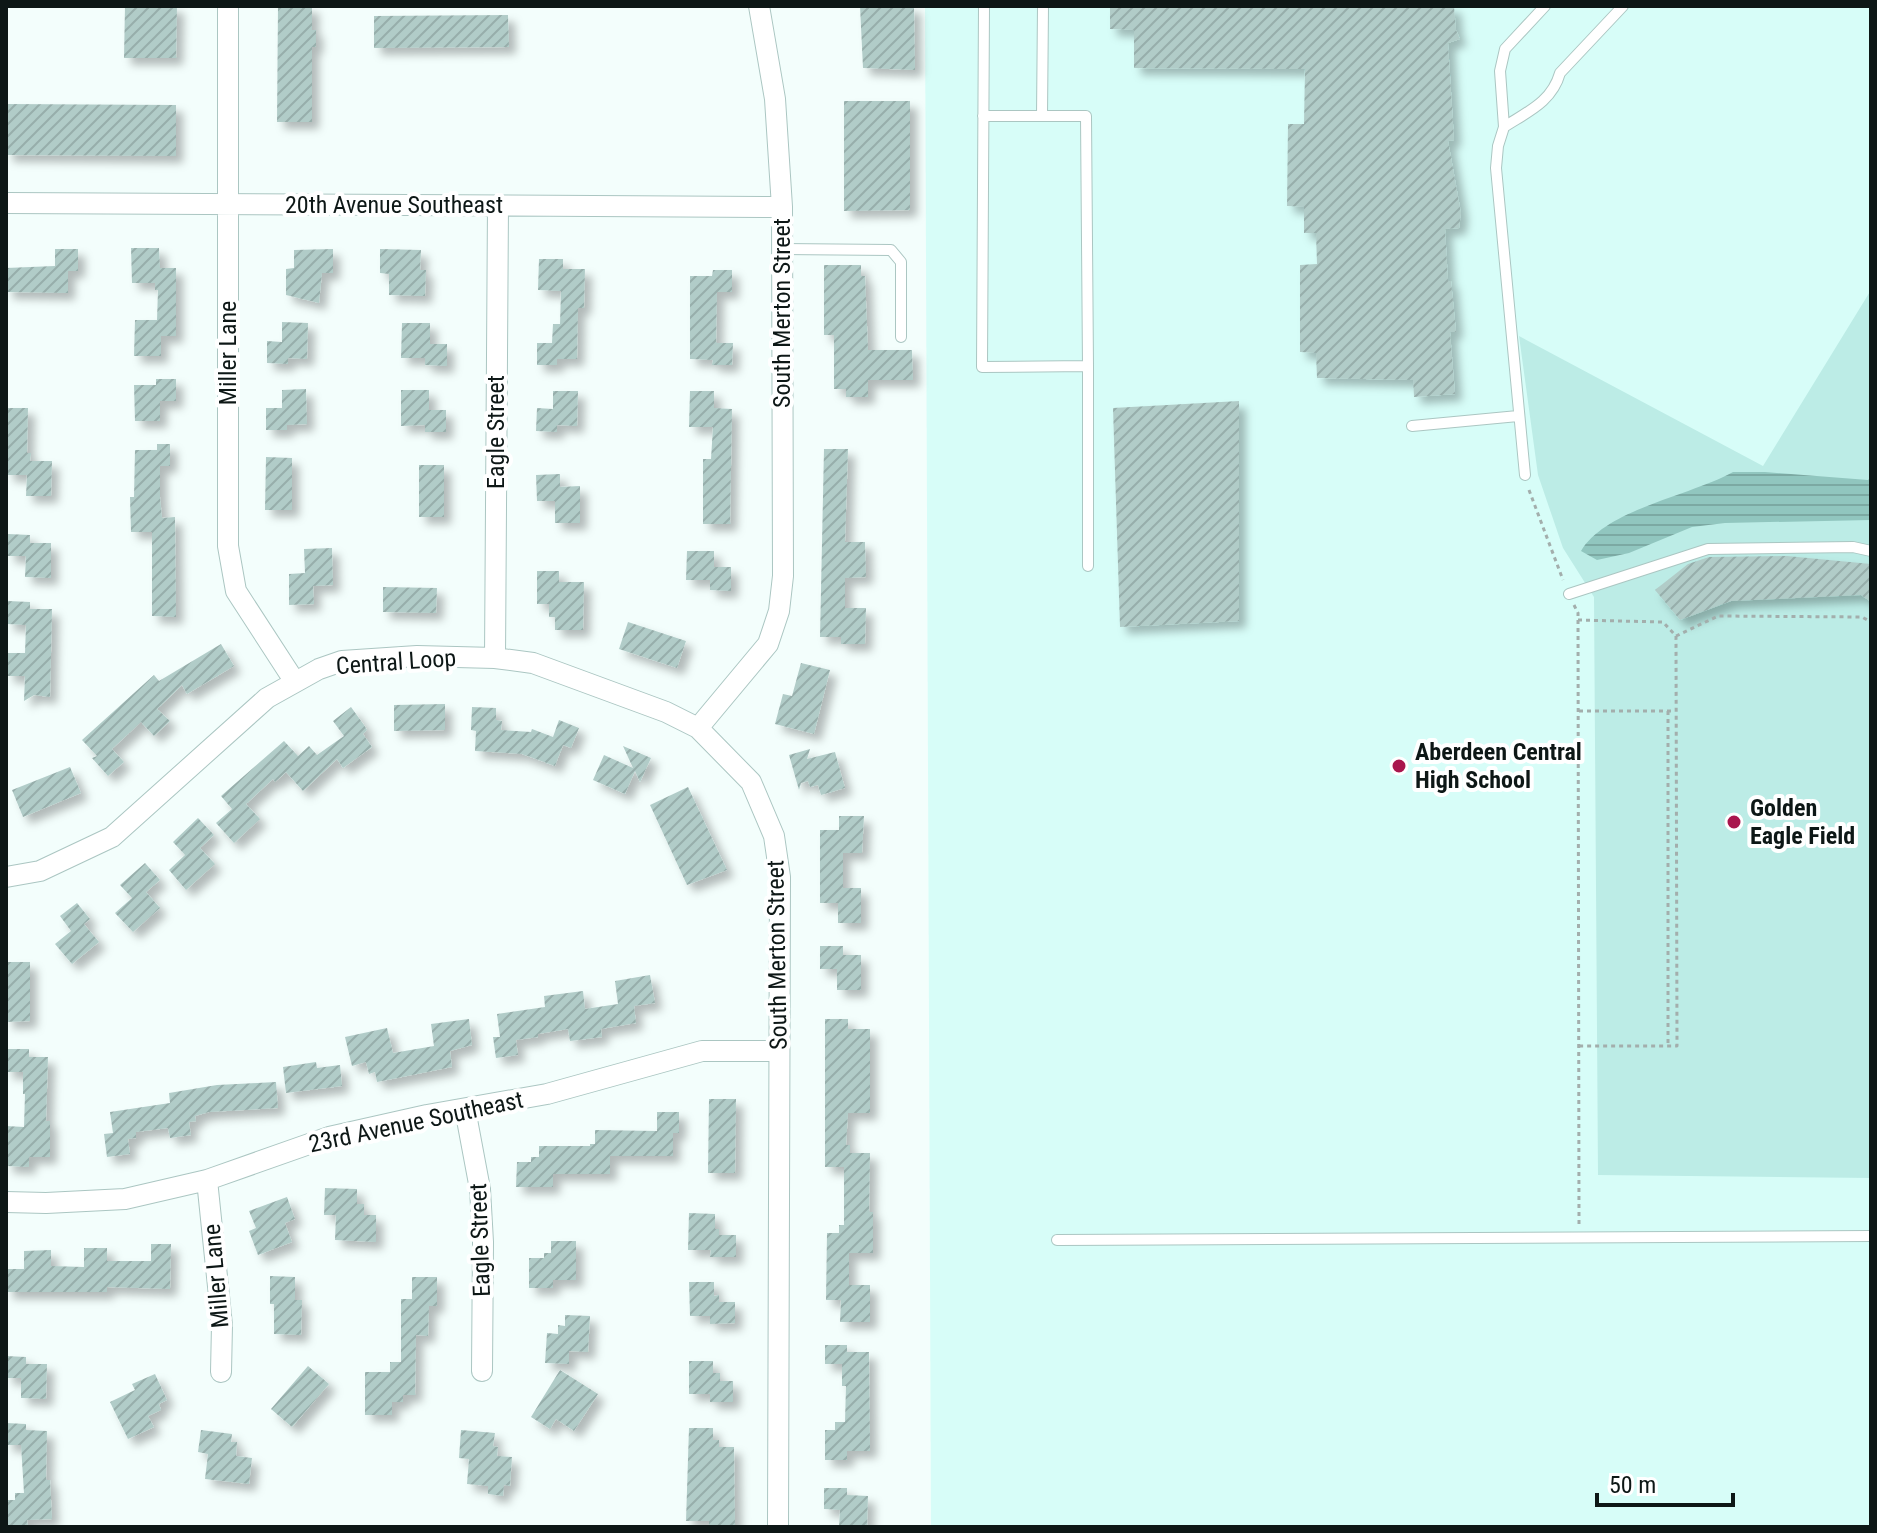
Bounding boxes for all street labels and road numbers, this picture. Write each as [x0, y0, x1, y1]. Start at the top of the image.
street label: 20th Avenue Southeast [285, 191, 503, 219]
street label: South Merton Street [768, 218, 796, 408]
street label: Miller Lane [214, 301, 242, 405]
street label: Eagle Street [482, 375, 510, 489]
street label: Central Loop [335, 644, 457, 680]
street label: South Merton Street [761, 860, 793, 1050]
street label: 23rd Avenue Southeast [306, 1086, 526, 1158]
street label: Eagle Street [464, 1183, 496, 1297]
street label: Miller Lane [197, 1223, 235, 1329]

